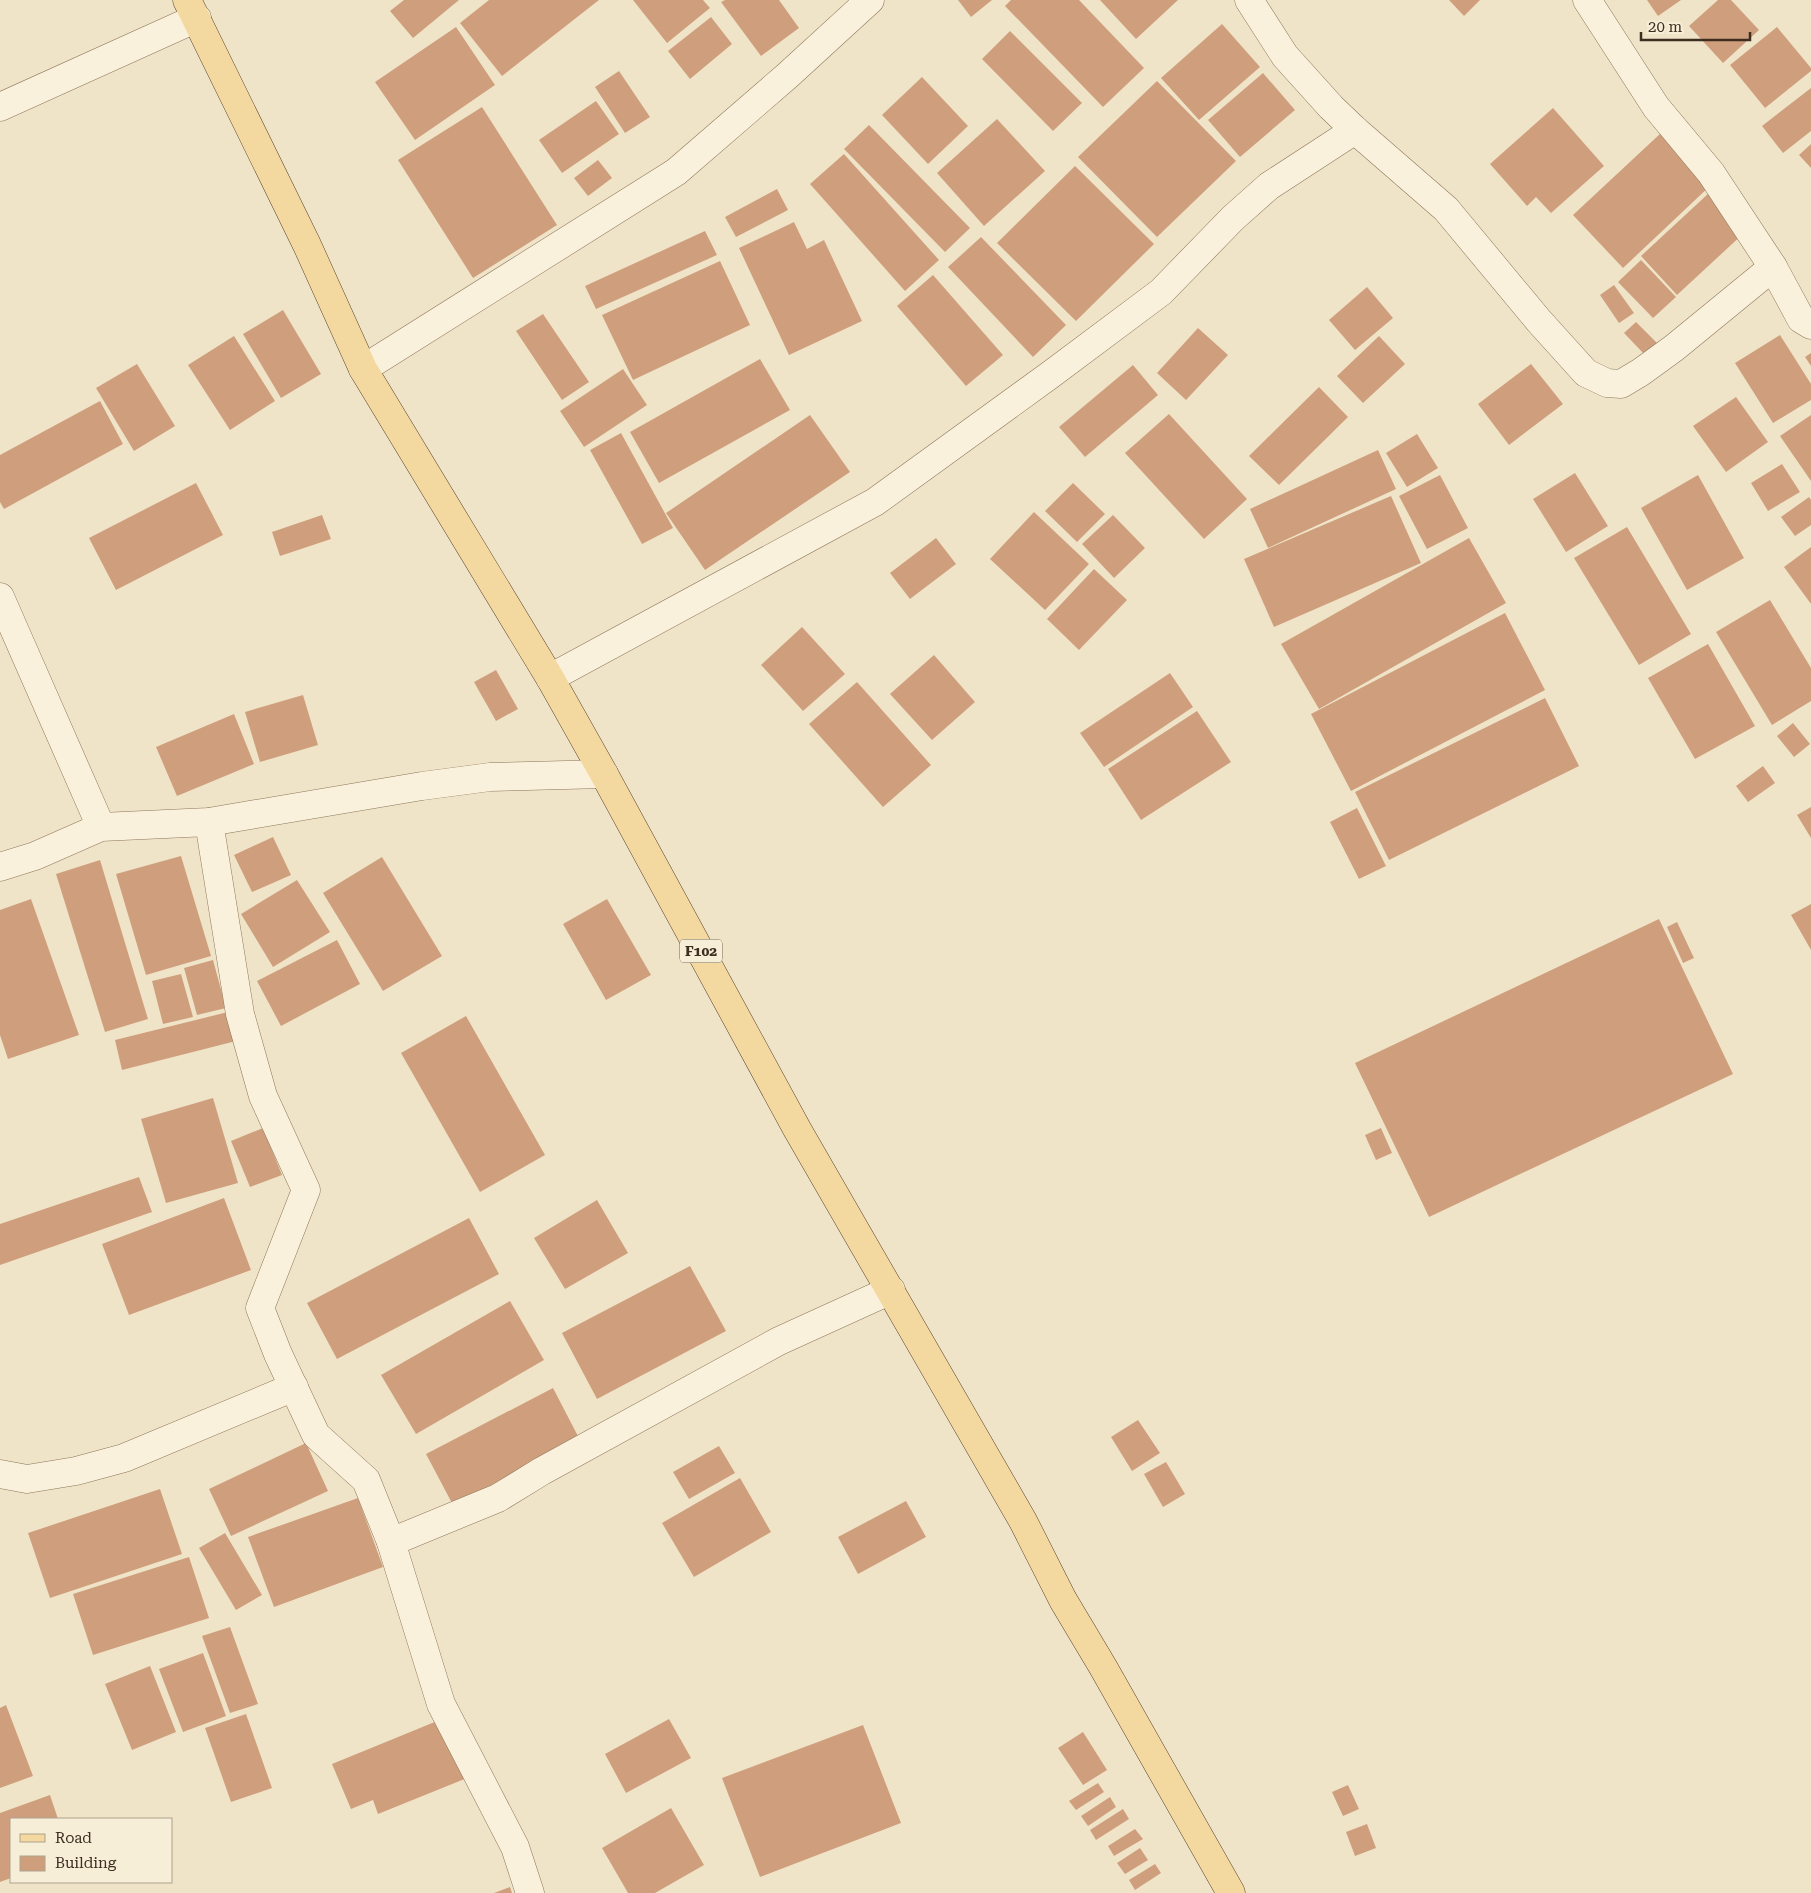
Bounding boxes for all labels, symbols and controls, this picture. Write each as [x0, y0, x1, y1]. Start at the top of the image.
scale bar [1641, 10, 1750, 42]
text: 20 m [1648, 18, 1683, 36]
road number: F102 [680, 939, 722, 962]
legend [10, 1818, 172, 1883]
text: Road [55, 1829, 92, 1847]
text: Building [55, 1854, 117, 1872]

